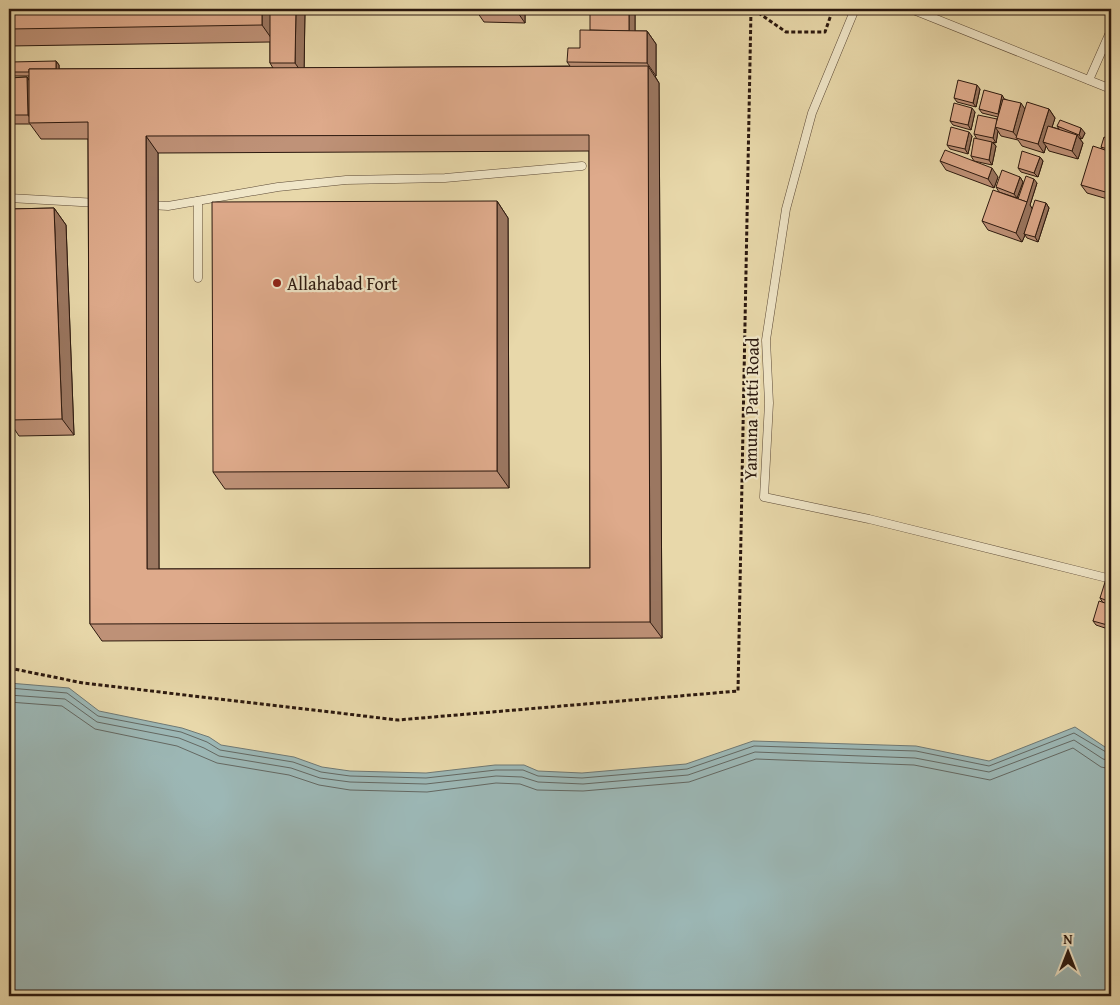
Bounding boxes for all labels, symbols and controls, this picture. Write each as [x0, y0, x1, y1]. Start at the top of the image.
place label: Allahabad Fort [287, 270, 398, 297]
marker: Allahabad Fort [271, 277, 283, 289]
street label: Yamuna Patti Road [736, 337, 766, 481]
north arrow [1042, 928, 1092, 978]
text: N [1063, 929, 1073, 949]

